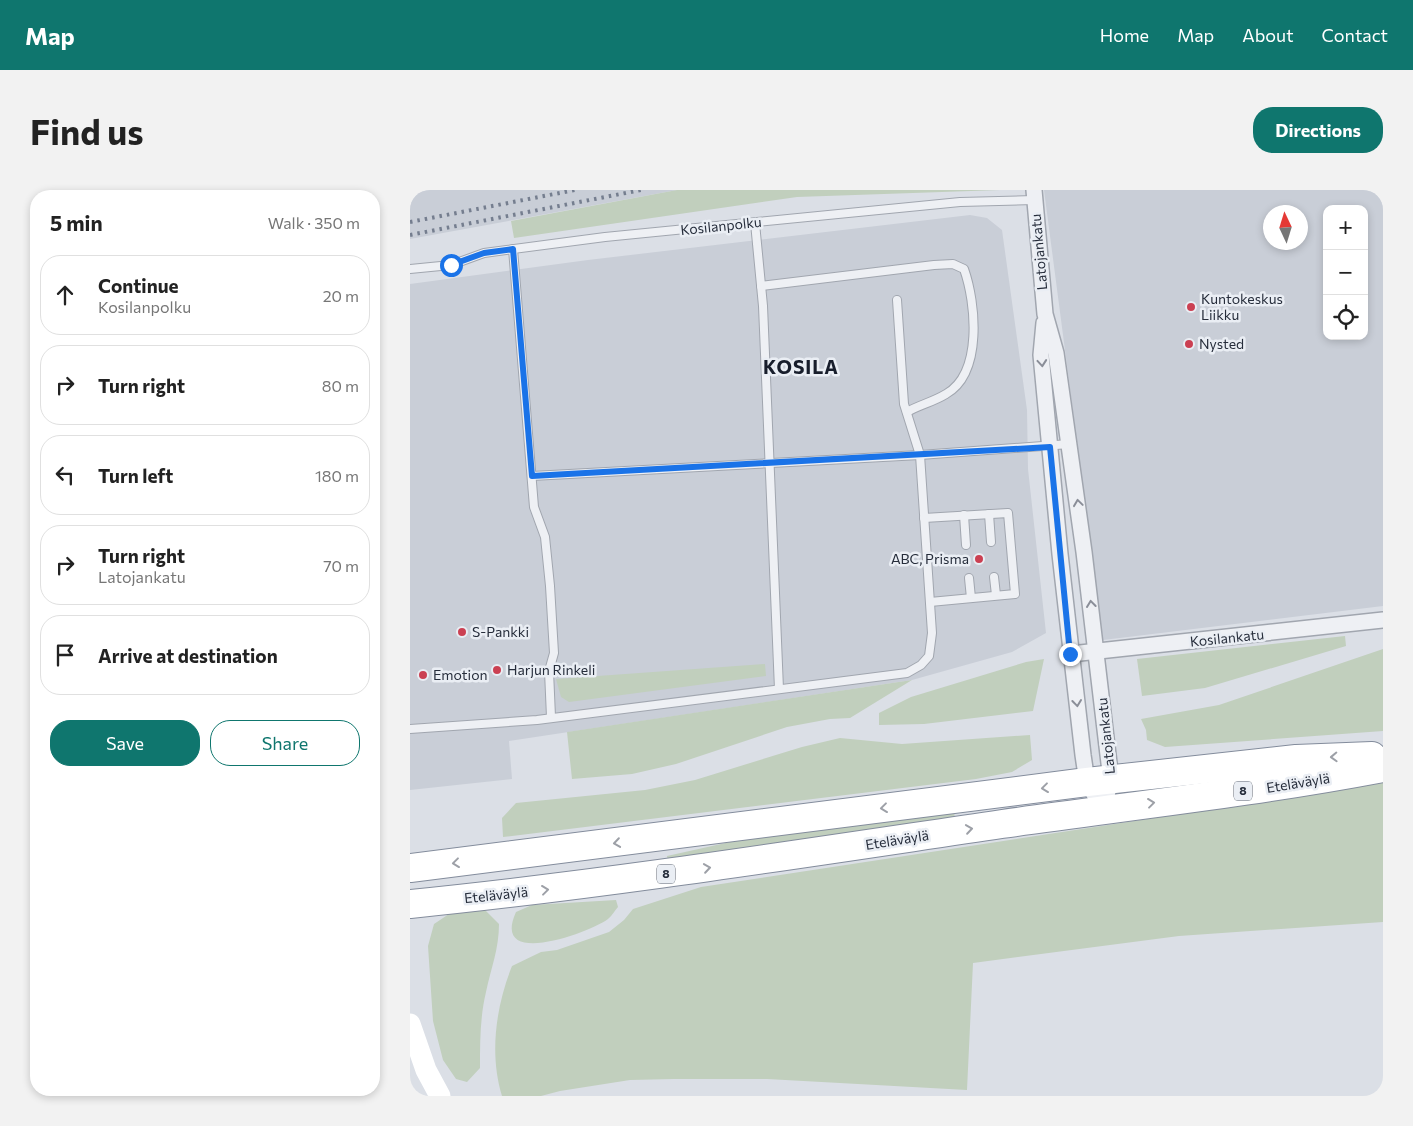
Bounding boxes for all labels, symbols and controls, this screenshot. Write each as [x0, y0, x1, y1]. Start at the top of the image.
text: Map [25, 21, 75, 50]
text: Home [1100, 24, 1149, 46]
text: Map [1177, 24, 1214, 46]
text: About [1242, 24, 1294, 46]
text: Contact [1322, 24, 1388, 46]
button: Directions [1253, 107, 1383, 153]
text: Find us [30, 109, 144, 152]
north arrow [1263, 205, 1308, 250]
map controls [1323, 205, 1368, 340]
button: + [1323, 205, 1368, 250]
text: 5 min [50, 210, 103, 235]
text: Walk · 350 m [268, 213, 360, 232]
street label: Kosilanpolku [679, 213, 762, 238]
street label: Latojankatu [1027, 213, 1050, 291]
button: − [1323, 250, 1368, 295]
route start [440, 254, 463, 277]
text: Continue [98, 274, 178, 297]
icon: ahead [51, 281, 79, 309]
text: 20 m [323, 286, 359, 305]
place label: Kuntokeskus Liikku [1201, 290, 1283, 323]
button: locate [1323, 295, 1368, 340]
text: Kosilanpolku [98, 297, 191, 316]
marker: Kuntokeskus Liikku [1185, 301, 1197, 313]
place label: Nysted [1199, 335, 1244, 352]
marker: Nysted [1183, 338, 1195, 350]
district label: KOSILA [763, 355, 839, 378]
one-way arrow [1036, 359, 1047, 367]
icon: right [51, 371, 79, 399]
text: Turn right [98, 374, 185, 397]
text: 80 m [322, 376, 359, 395]
icon: left [51, 461, 79, 489]
text: Turn left [98, 464, 173, 487]
text: 180 m [315, 466, 359, 485]
one-way arrow [1073, 499, 1083, 508]
text: Turn right [98, 544, 185, 567]
place label: ABC, Prisma [891, 550, 969, 567]
icon: right [51, 551, 79, 579]
marker: ABC, Prisma [973, 553, 985, 565]
text: 70 m [323, 556, 359, 575]
text: Latojankatu [98, 567, 186, 586]
one-way arrow [1086, 599, 1097, 607]
place label: S-Pankki [472, 623, 529, 640]
street label: Kosilankatu [1189, 625, 1265, 650]
marker: S-Pankki [456, 626, 468, 638]
icon: arrive [51, 641, 79, 669]
route end [1059, 643, 1082, 666]
text: Arrive at destination [98, 644, 278, 667]
place label: Harjun Rinkeli [507, 661, 595, 678]
marker: Harjun Rinkeli [491, 664, 503, 676]
place label: Emotion [433, 666, 488, 683]
marker: Emotion [417, 669, 429, 681]
street label: Latojankatu [1093, 697, 1118, 775]
one-way arrow [1071, 699, 1081, 707]
button: Save [50, 720, 200, 766]
button: Share [210, 720, 360, 766]
one-way arrow [1330, 752, 1338, 763]
street label: Eteläväylä [1265, 769, 1331, 796]
one-way arrow [1041, 782, 1049, 793]
road number: 8 [1234, 782, 1252, 800]
one-way arrow [1148, 798, 1156, 809]
one-way arrow [880, 802, 888, 813]
one-way arrow [966, 824, 974, 835]
street label: Eteläväylä [864, 826, 930, 853]
one-way arrow [613, 837, 621, 847]
one-way arrow [452, 857, 460, 868]
road number: 8 [657, 864, 675, 884]
one-way arrow [702, 864, 711, 874]
street label: Eteläväylä [463, 883, 529, 906]
one-way arrow [542, 885, 550, 896]

